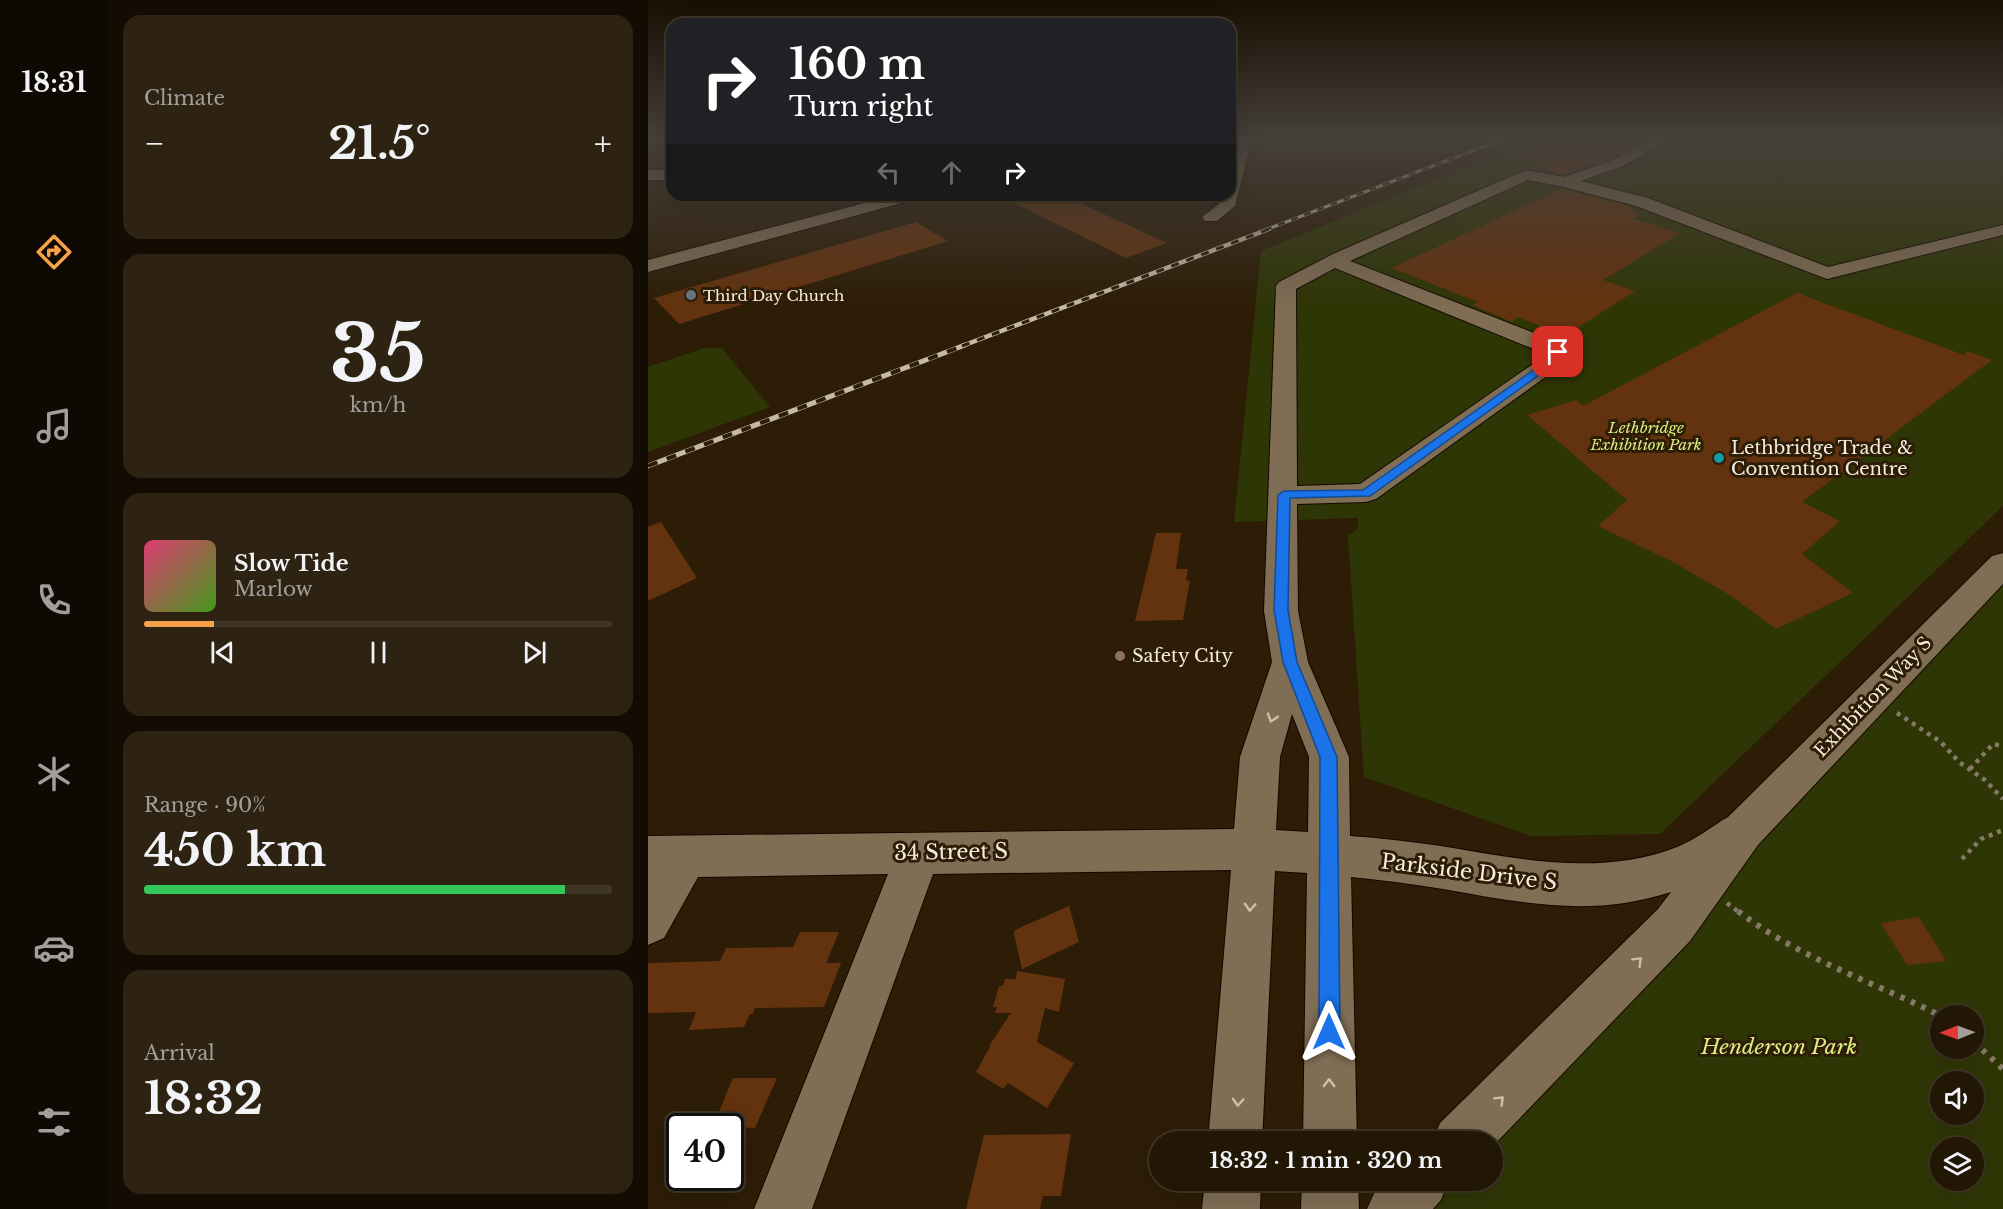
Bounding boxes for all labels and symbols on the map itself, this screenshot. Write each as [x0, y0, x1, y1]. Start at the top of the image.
place label: Third Day Church [703, 286, 844, 305]
marker: Third Day Church [684, 288, 698, 302]
pin [1532, 326, 1583, 377]
park label: Lethbridge Exhibition Park [1590, 418, 1701, 454]
place label: Lethbridge Trade & Convention Centre [1731, 437, 1913, 480]
marker: Lethbridge Trade & Convention Centre [1712, 451, 1726, 465]
street label: Exhibition Way S [1810, 632, 1936, 762]
place label: Safety City [1132, 645, 1233, 667]
marker: Safety City [1113, 649, 1127, 663]
one-way arrow [1267, 712, 1279, 723]
street label: 34 Street S [894, 838, 1008, 866]
street label: Parkside Drive S [1379, 848, 1559, 896]
one-way arrow [1243, 903, 1256, 912]
one-way arrow [1630, 958, 1641, 969]
position arrow [1297, 1000, 1361, 1064]
north arrow [1930, 1005, 1984, 1059]
park label: Henderson Park [1700, 1034, 1857, 1060]
one-way arrow [1323, 1079, 1335, 1088]
one-way arrow [1494, 1096, 1504, 1107]
one-way arrow [1231, 1097, 1244, 1106]
speed limit sign: 40 [666, 1113, 744, 1191]

